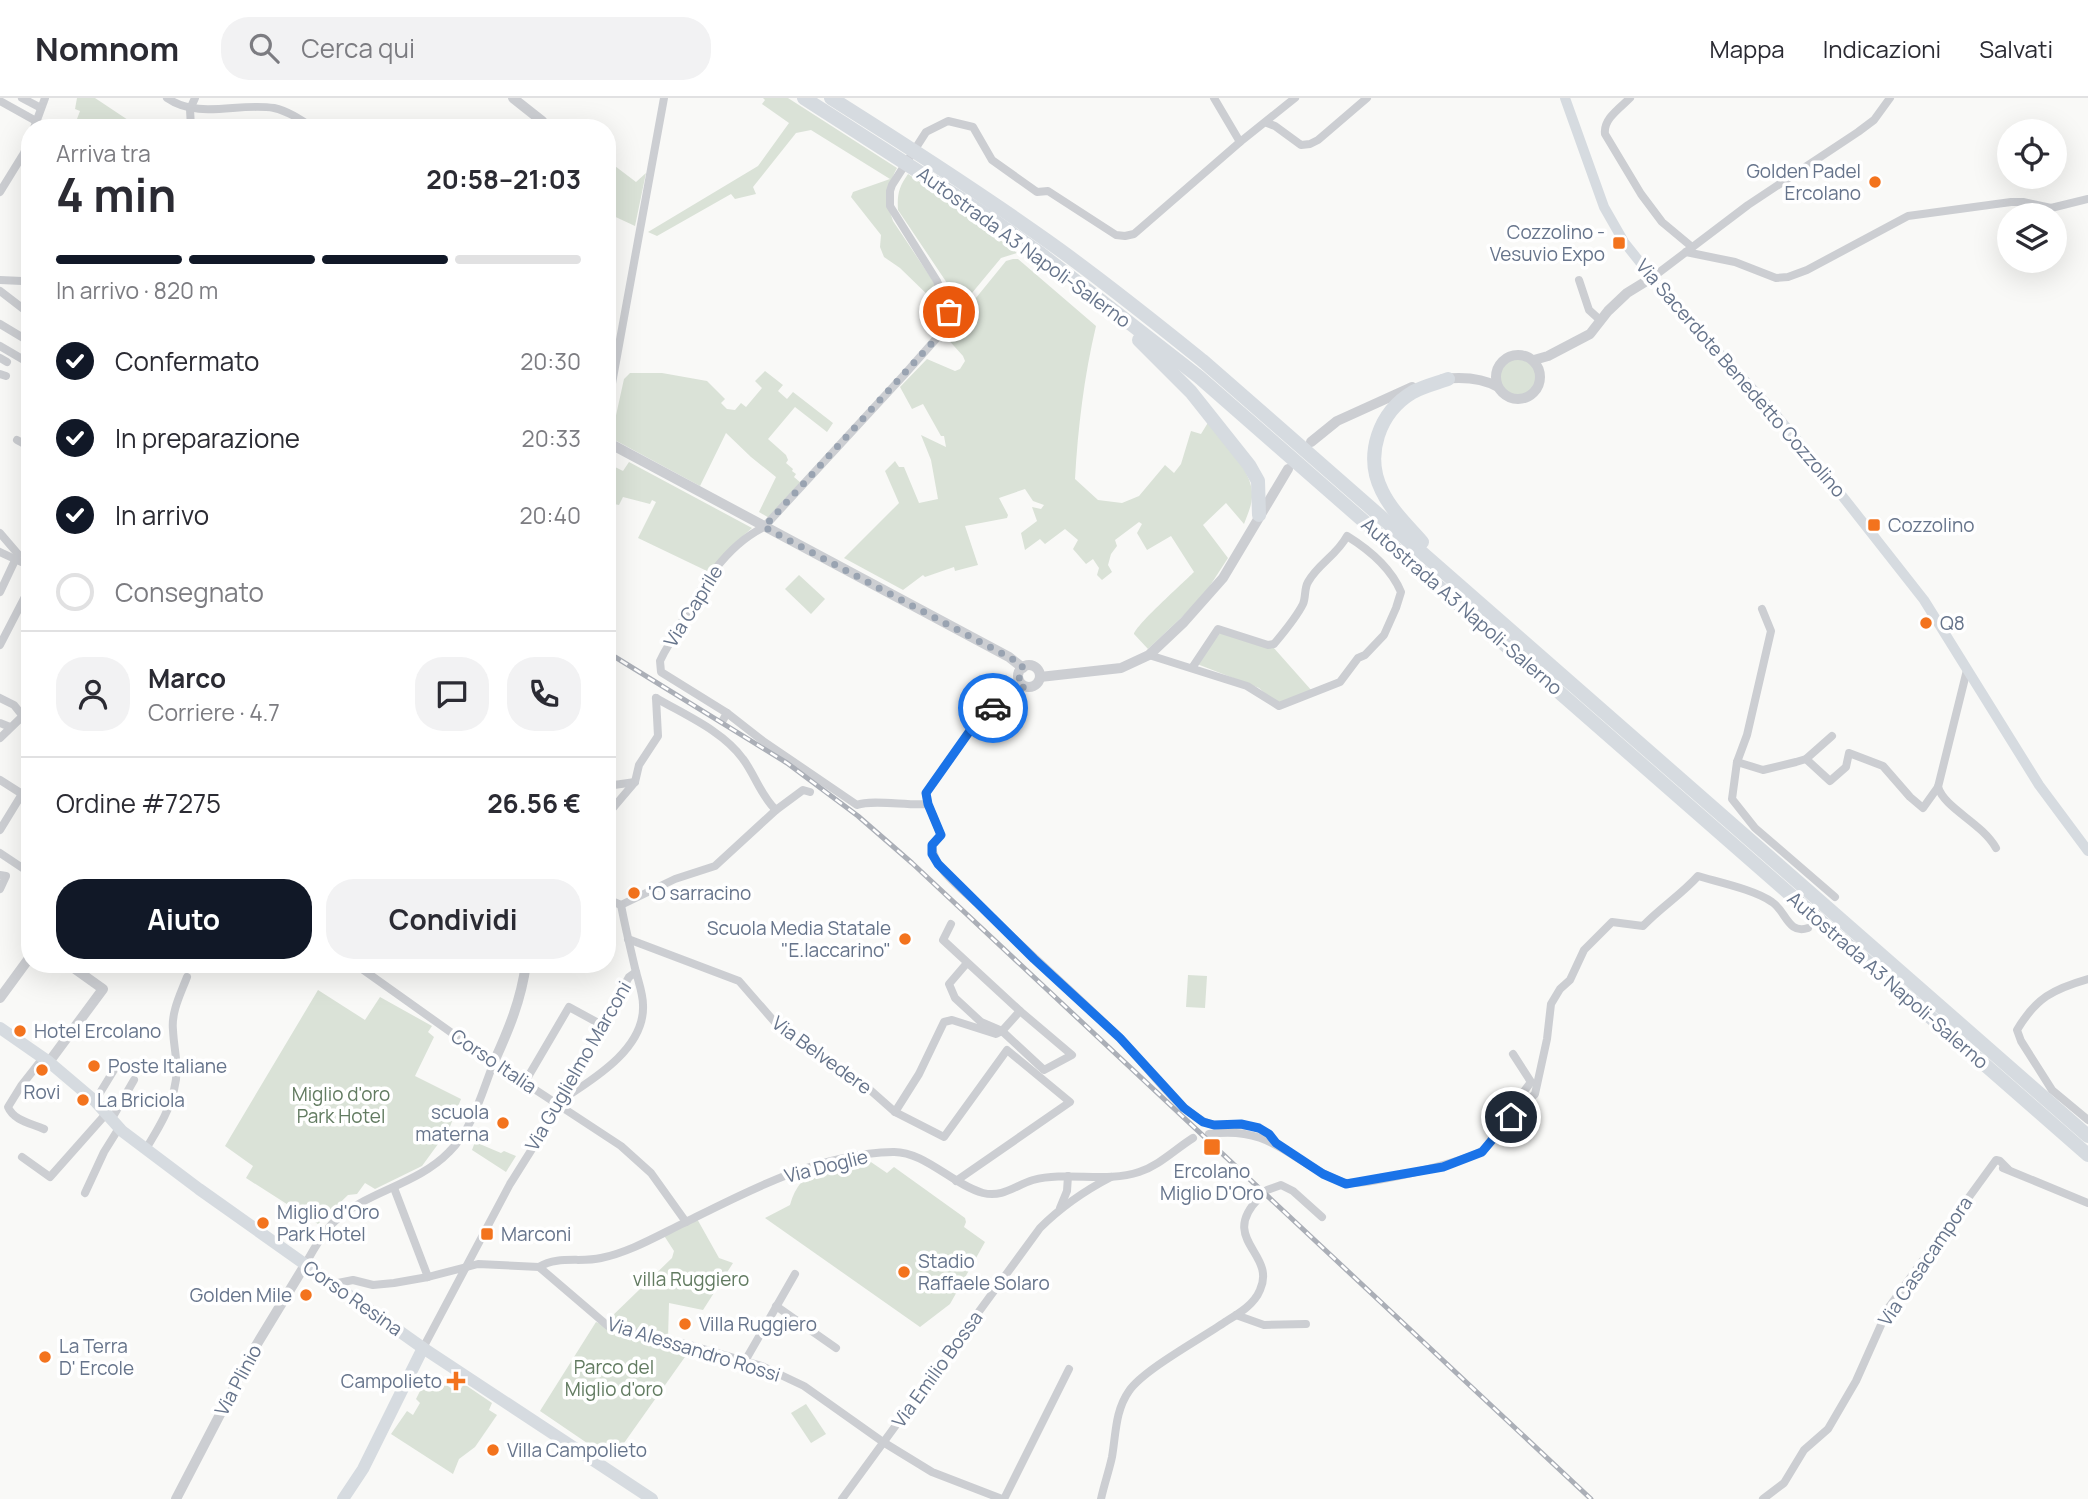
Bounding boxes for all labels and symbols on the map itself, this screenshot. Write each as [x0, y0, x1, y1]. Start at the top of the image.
place label: Golden Padel Ercolano [1746, 158, 1861, 206]
street label: Autostrada A3 Napoli-Salerno [912, 161, 1136, 333]
marker: Golden Padel Ercolano [1867, 174, 1883, 190]
place label: Cozzolino - Vesuvio Expo [1490, 219, 1605, 267]
marker: Cozzolino - Vesuvio Expo [1611, 235, 1627, 251]
street label: Via Sacerdote Benedetto Cozzolino [1630, 253, 1852, 503]
pin [919, 282, 979, 342]
street label: Autostrada A3 Napoli-Salerno [1356, 511, 1568, 701]
place label: Cozzolino [1888, 512, 1974, 538]
marker: Cozzolino [1866, 517, 1882, 533]
street label: Via Caprile [658, 560, 728, 652]
place label: Q8 [1940, 610, 1965, 636]
marker: Q8 [1918, 615, 1934, 631]
courier [958, 673, 1028, 743]
place label: 'O sarracino [648, 880, 751, 906]
marker: 'O sarracino [626, 885, 642, 901]
street label: Autostrada A3 Napoli-Salerno [1782, 885, 1994, 1075]
place label: Scuola Media Statale "E.Iaccarino" [707, 915, 891, 963]
marker: Scuola Media Statale "E.Iaccarino" [897, 931, 913, 947]
street label: Via Guglielmo Marconi [519, 976, 637, 1156]
street label: Via Belvedere [767, 1010, 877, 1100]
place label: Hotel Ercolano [34, 1018, 161, 1044]
marker: Hotel Ercolano [12, 1023, 28, 1039]
street label: Corso Italia [446, 1023, 542, 1099]
place label: Poste Italiane [108, 1053, 227, 1079]
marker: Poste Italiane [86, 1058, 102, 1074]
marker: Rovi [34, 1062, 50, 1078]
place label: Rovi [24, 1079, 60, 1105]
park label: Miglio d'oro Park Hotel [292, 1081, 390, 1129]
place label: La Briciola [97, 1087, 185, 1113]
pin [1481, 1087, 1541, 1147]
marker: La Briciola [75, 1092, 91, 1108]
place label: scuola materna [415, 1099, 489, 1147]
marker: scuola materna [495, 1115, 511, 1131]
marker: Ercolano Miglio D'Oro [1202, 1137, 1222, 1157]
street label: Via Doglie [782, 1143, 870, 1189]
place label: Ercolano Miglio D'Oro [1160, 1158, 1264, 1206]
street label: Via Casacampora [1872, 1191, 1978, 1331]
place label: Miglio d'Oro Park Hotel [277, 1199, 380, 1247]
marker: Miglio d'Oro Park Hotel [255, 1215, 271, 1231]
place label: Marconi [501, 1221, 571, 1247]
marker: Marconi [479, 1226, 495, 1242]
place label: Stadio Raffaele Solaro [918, 1248, 1050, 1296]
street label: Corso Resina [298, 1254, 408, 1342]
marker: Stadio Raffaele Solaro [896, 1264, 912, 1280]
park label: villa Ruggiero [633, 1266, 749, 1292]
place label: Golden Mile [190, 1282, 292, 1308]
marker: Golden Mile [298, 1287, 314, 1303]
street label: Via Emilio Bossa [886, 1305, 988, 1433]
street label: Via Alessandro Rossi [604, 1310, 784, 1388]
place label: Villa Ruggiero [699, 1311, 817, 1337]
marker: Villa Ruggiero [677, 1316, 693, 1332]
place label: La Terra D' Ercole [59, 1333, 134, 1381]
street label: Via Plinio [208, 1340, 268, 1420]
marker: La Terra D' Ercole [37, 1349, 53, 1365]
park label: Parco del Miglio d'oro [565, 1354, 663, 1402]
place label: Campolieto [341, 1368, 442, 1394]
marker: Campolieto [448, 1373, 464, 1389]
place label: Villa Campolieto [507, 1437, 647, 1463]
marker: Villa Campolieto [485, 1442, 501, 1458]

